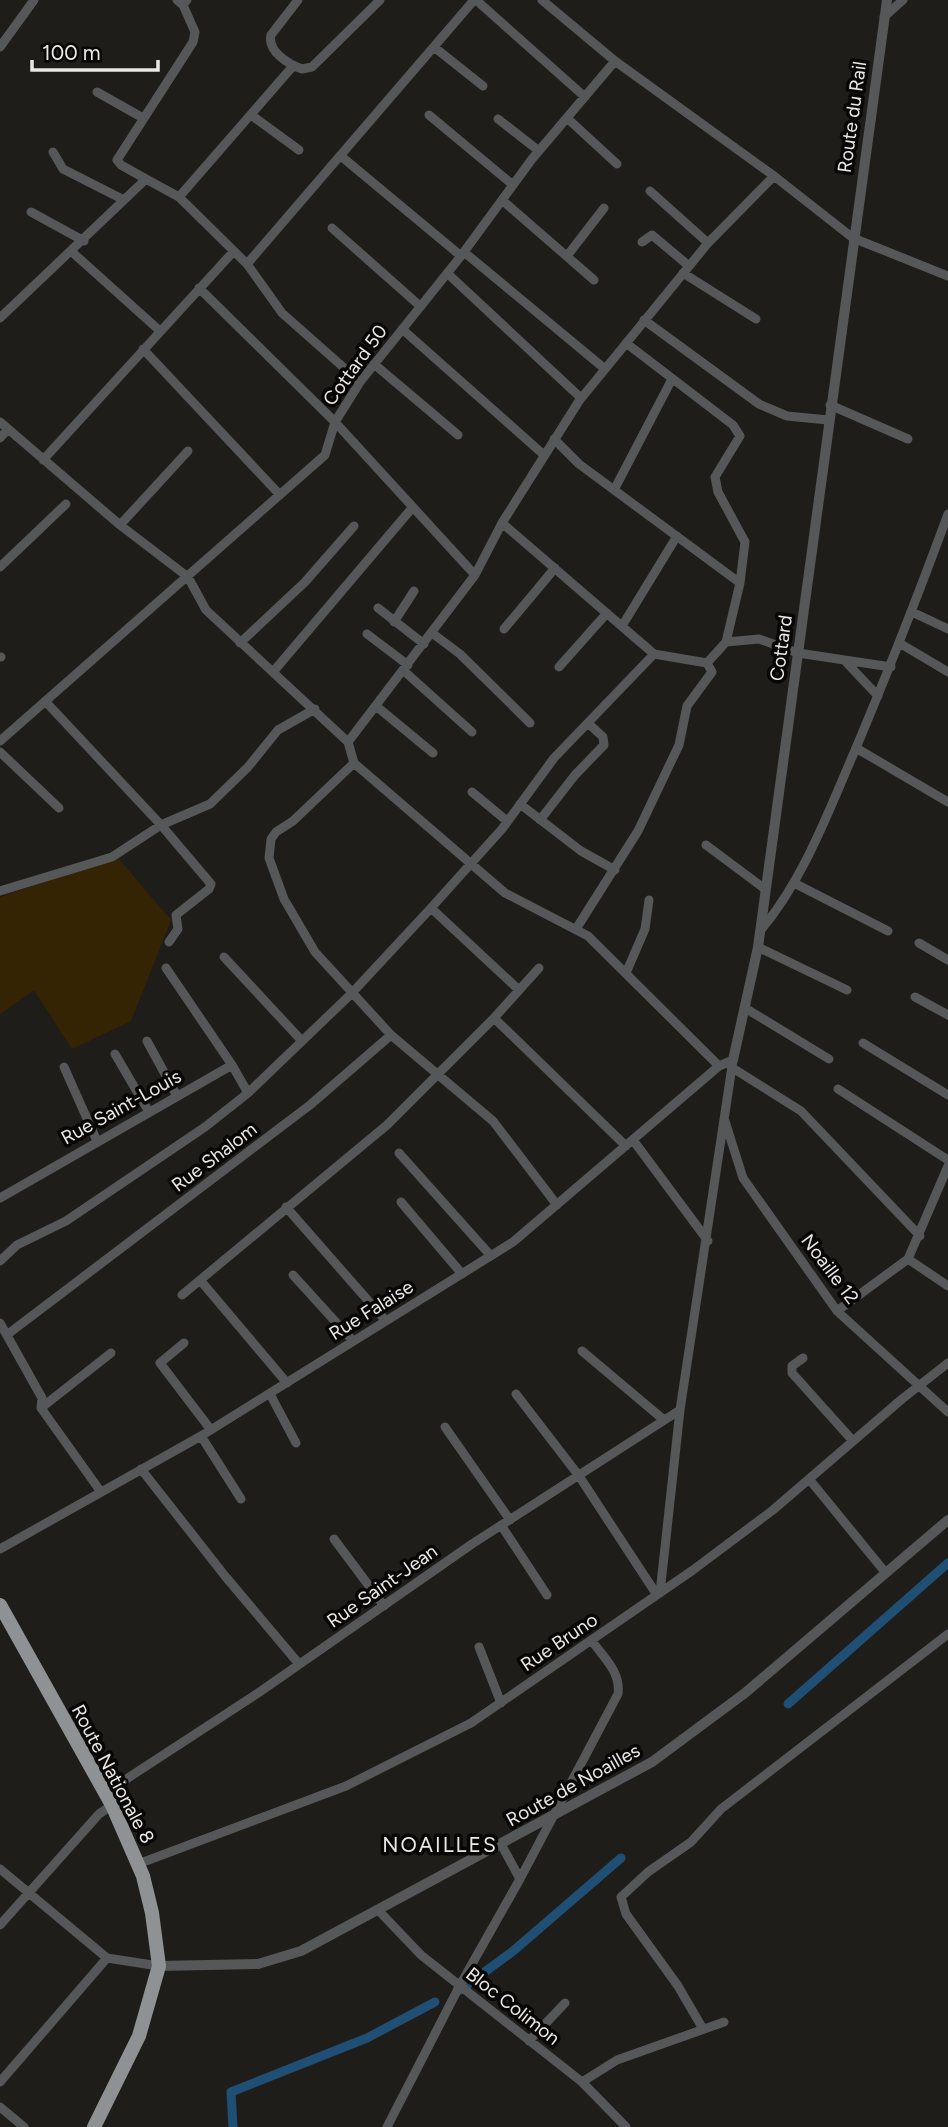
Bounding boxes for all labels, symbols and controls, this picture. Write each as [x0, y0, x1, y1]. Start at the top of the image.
scale bar [32, 28, 158, 72]
text: 100 m [42, 40, 101, 65]
street label: Route du Rail [833, 60, 871, 174]
street label: Cottard 50 [318, 320, 392, 410]
street label: Cottard [765, 614, 797, 682]
street label: Rue Saint-Louis [57, 1064, 185, 1149]
street label: Rue Shalom [167, 1117, 261, 1197]
street label: Noaille 12 [796, 1229, 864, 1309]
street label: Rue Falaise [325, 1275, 417, 1345]
street label: Rue Saint-Jean [322, 1539, 442, 1633]
street label: Rue Bruno [516, 1608, 602, 1676]
street label: Route Nationale 8 [67, 1701, 159, 1847]
street label: Route de Noailles [502, 1739, 644, 1831]
district label: NOAILLES [382, 1832, 498, 1857]
street label: Bloc Colimon [461, 1962, 565, 2050]

